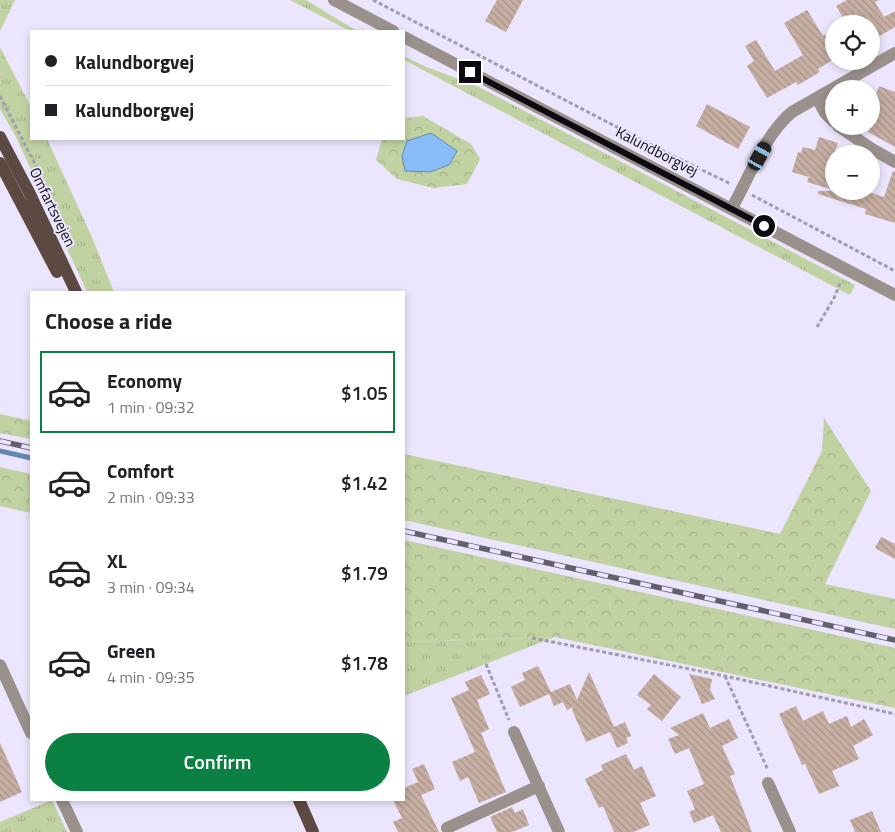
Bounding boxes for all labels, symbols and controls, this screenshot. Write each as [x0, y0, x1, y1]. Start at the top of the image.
map controls [825, 15, 880, 200]
button: locate [825, 15, 880, 70]
text: Kalundborgvej [75, 47, 194, 76]
route end [459, 61, 481, 83]
button: + [825, 80, 880, 135]
text: Kalundborgvej [75, 95, 194, 124]
street label: Kalundborgvej [612, 120, 702, 182]
car [746, 139, 773, 173]
button: − [825, 145, 880, 200]
street label: Omfartsvejen [24, 163, 82, 251]
route start [753, 215, 775, 237]
text: Choose a ride [45, 304, 172, 338]
text: Economy [107, 366, 182, 395]
icon: car [47, 370, 92, 415]
text: $1.05 [341, 378, 388, 407]
text: 1 min · 09:32 [107, 395, 195, 419]
text: Comfort [107, 456, 174, 485]
icon: car [47, 460, 92, 505]
text: $1.42 [341, 468, 388, 497]
text: 2 min · 09:33 [107, 485, 195, 509]
text: XL [107, 546, 127, 575]
icon: car [47, 550, 92, 595]
text: $1.79 [341, 558, 388, 587]
text: 3 min · 09:34 [107, 575, 195, 599]
text: Green [107, 636, 156, 665]
icon: car [47, 640, 92, 685]
text: $1.78 [341, 648, 388, 677]
text: 4 min · 09:35 [107, 665, 195, 689]
button: Confirm [45, 733, 390, 791]

